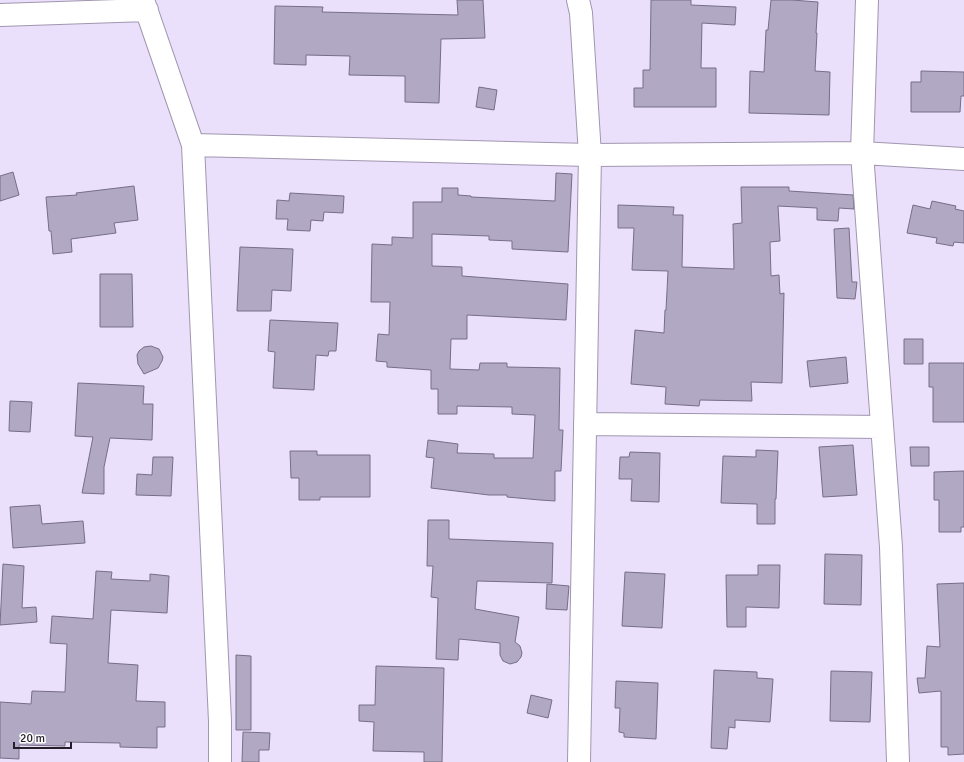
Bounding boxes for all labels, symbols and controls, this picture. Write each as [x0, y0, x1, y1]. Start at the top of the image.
scale bar [14, 724, 71, 750]
text: 20 m [20, 731, 45, 746]

